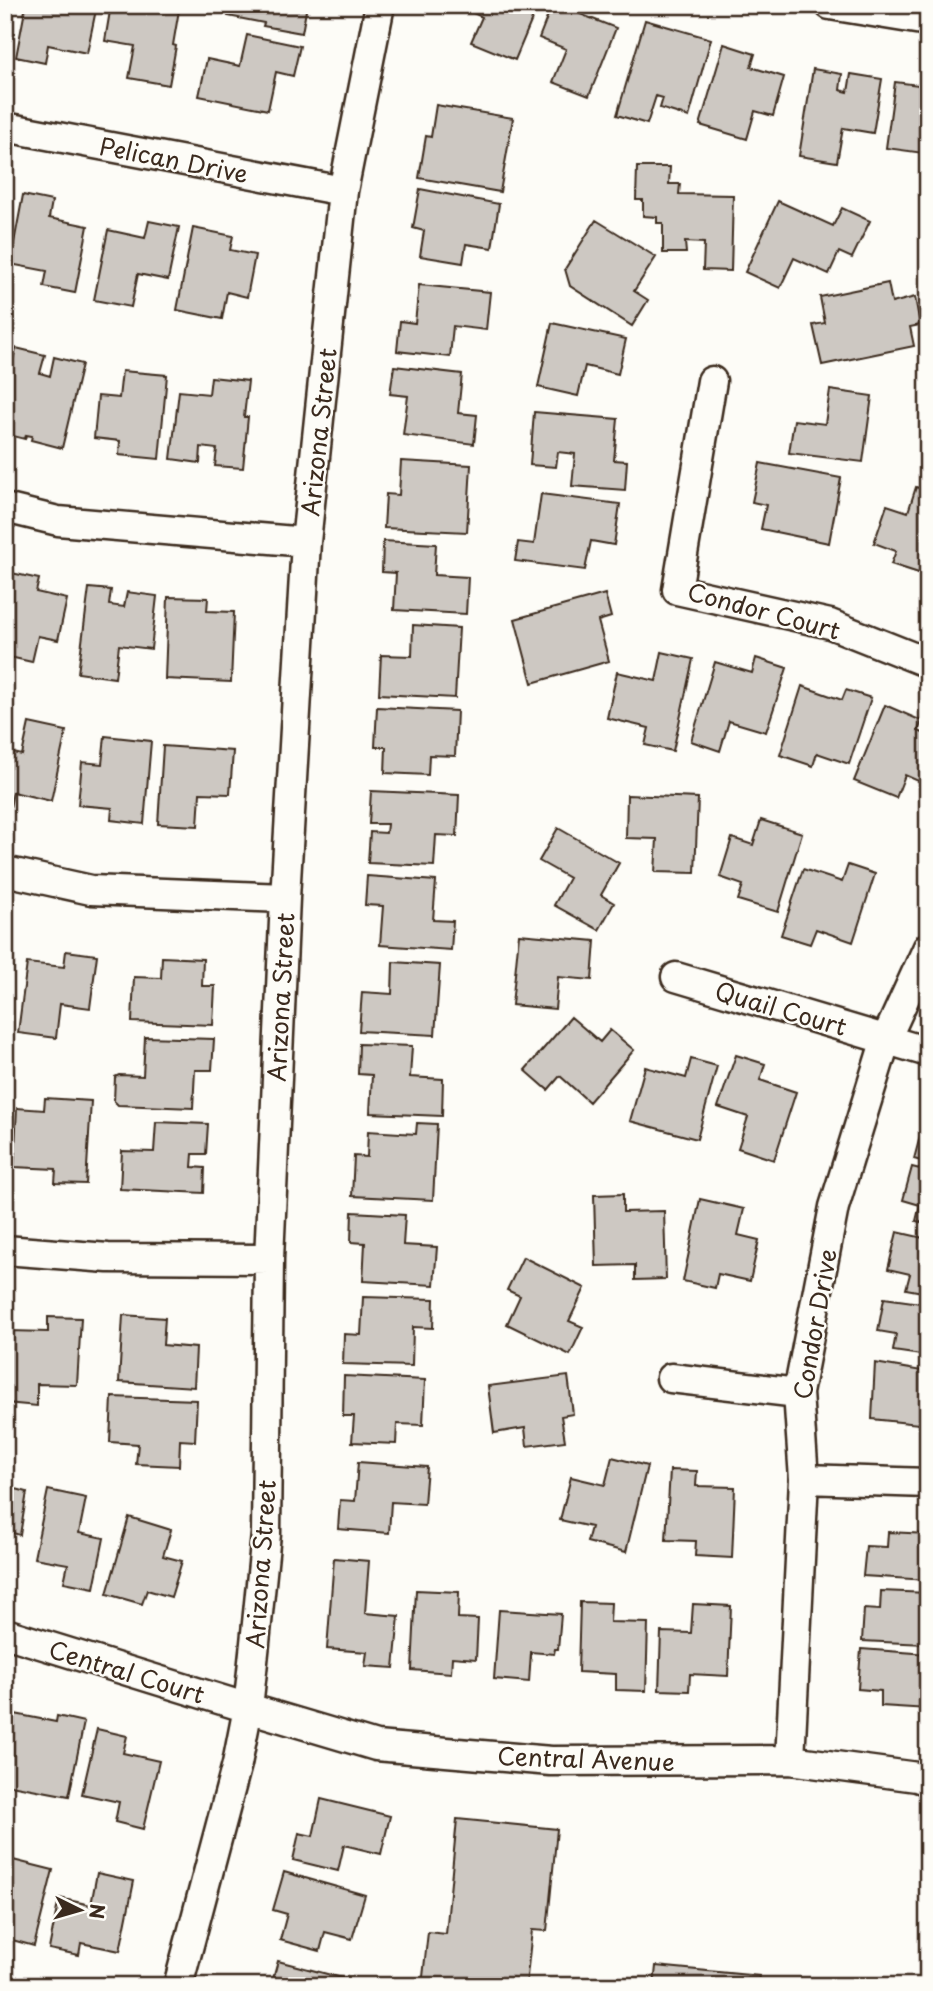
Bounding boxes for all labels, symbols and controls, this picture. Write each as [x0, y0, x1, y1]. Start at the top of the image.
street label: Pelican Drive [97, 127, 251, 191]
street label: Arizona Street [291, 346, 345, 518]
street label: Condor Court [684, 572, 845, 648]
street label: Arizona Street [258, 911, 302, 1082]
street label: Quail Court [711, 972, 851, 1044]
street label: Condor Drive [783, 1246, 845, 1402]
street label: Arizona Street [236, 1478, 284, 1650]
street label: Central Court [45, 1630, 209, 1712]
street label: Central Avenue [497, 1737, 675, 1779]
north arrow [46, 1876, 116, 1946]
text: N [83, 1903, 113, 1920]

